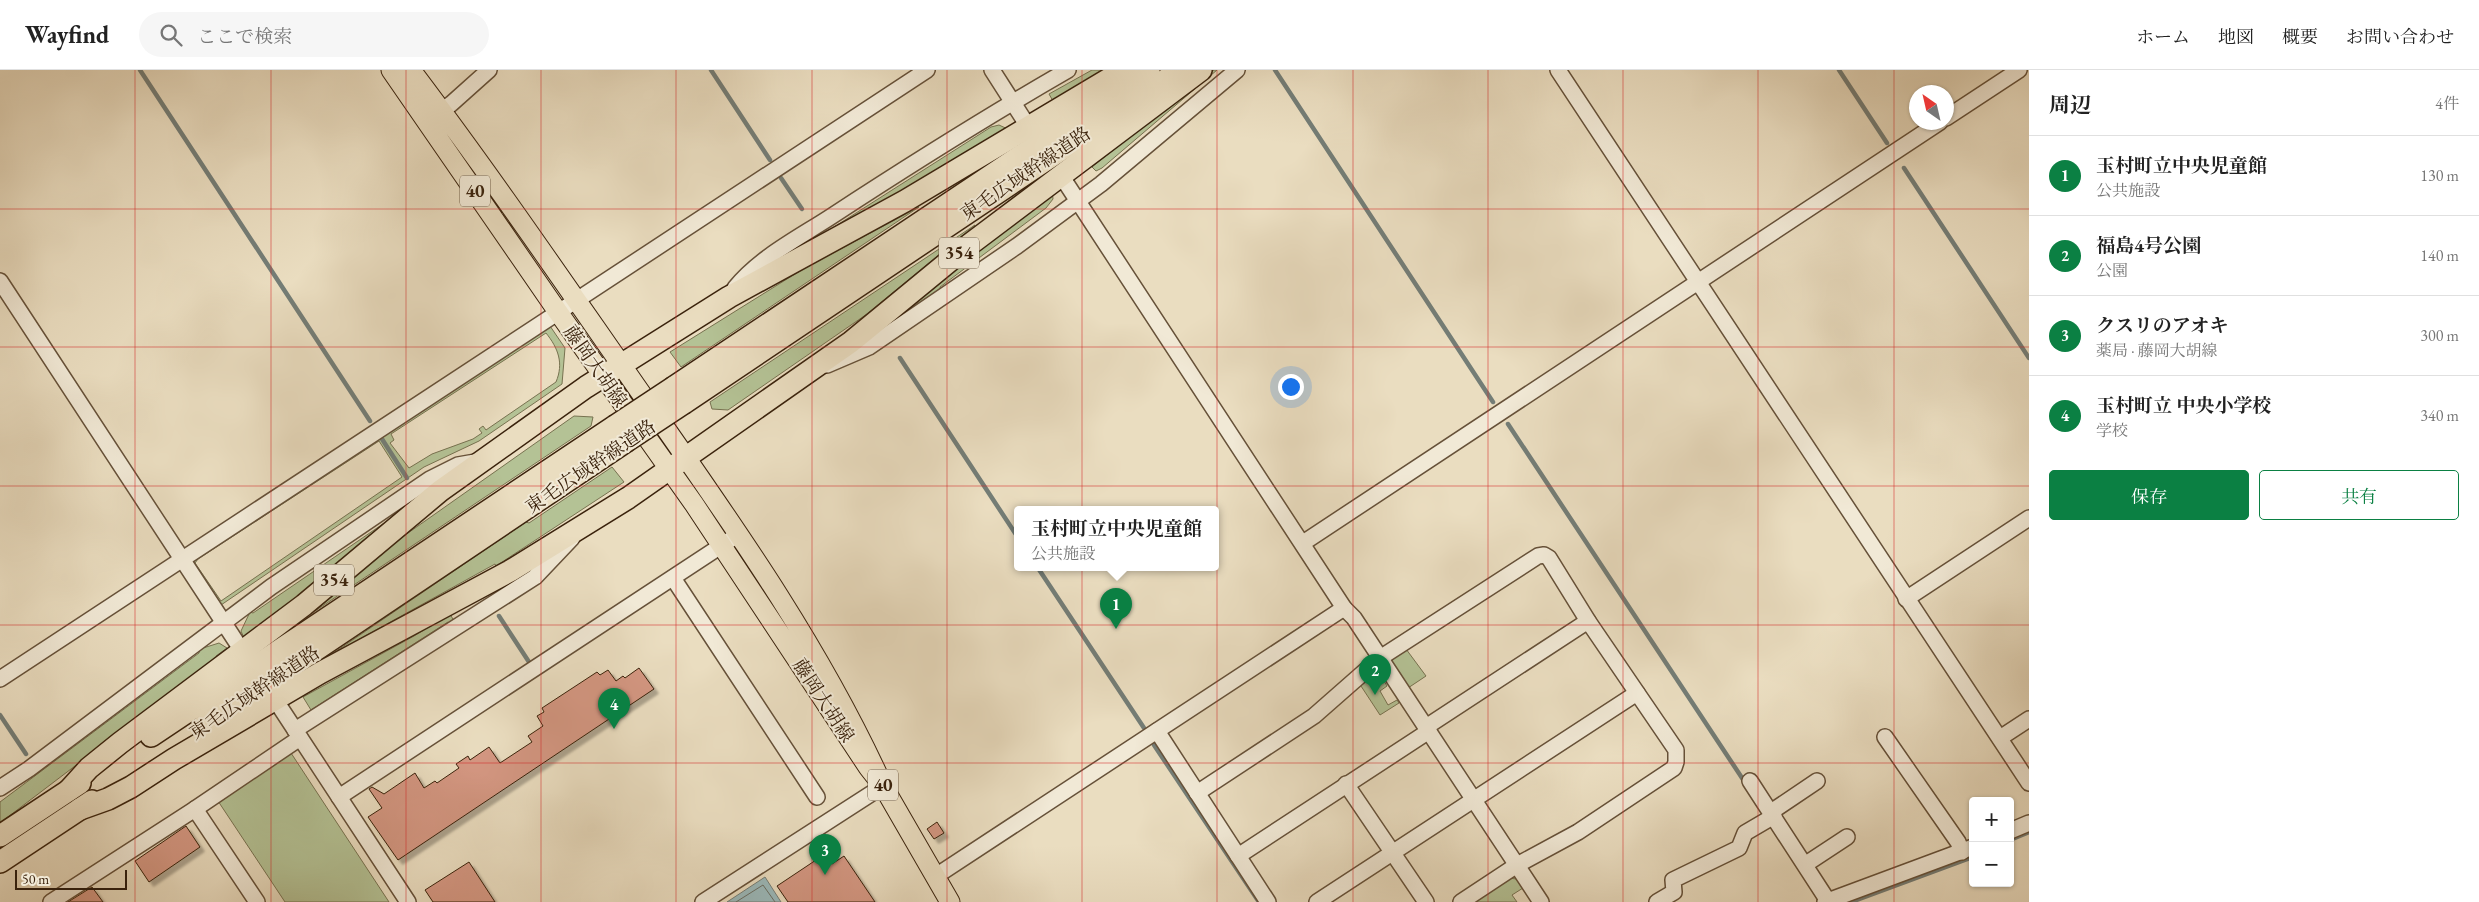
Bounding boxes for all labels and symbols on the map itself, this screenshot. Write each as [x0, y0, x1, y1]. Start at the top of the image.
north arrow [1909, 85, 1954, 130]
street label: 東毛広域幹線道路 [955, 121, 1095, 226]
road number: 40 [460, 175, 490, 206]
road number: 354 [939, 238, 979, 268]
street label: 藤岡大胡線 [558, 320, 633, 412]
your location [1278, 374, 1304, 400]
street label: 東毛広域幹線道路 [520, 414, 660, 519]
road number: 354 [314, 564, 354, 596]
pin: 1 [1100, 588, 1132, 629]
street label: 東毛広域幹線道路 [184, 640, 324, 745]
street label: 藤岡大胡線 [787, 654, 860, 747]
pin: 2 [1359, 654, 1391, 695]
pin: 4 [598, 688, 630, 729]
road number: 40 [868, 770, 898, 800]
pin: 3 [809, 834, 841, 875]
scale bar [15, 867, 128, 890]

